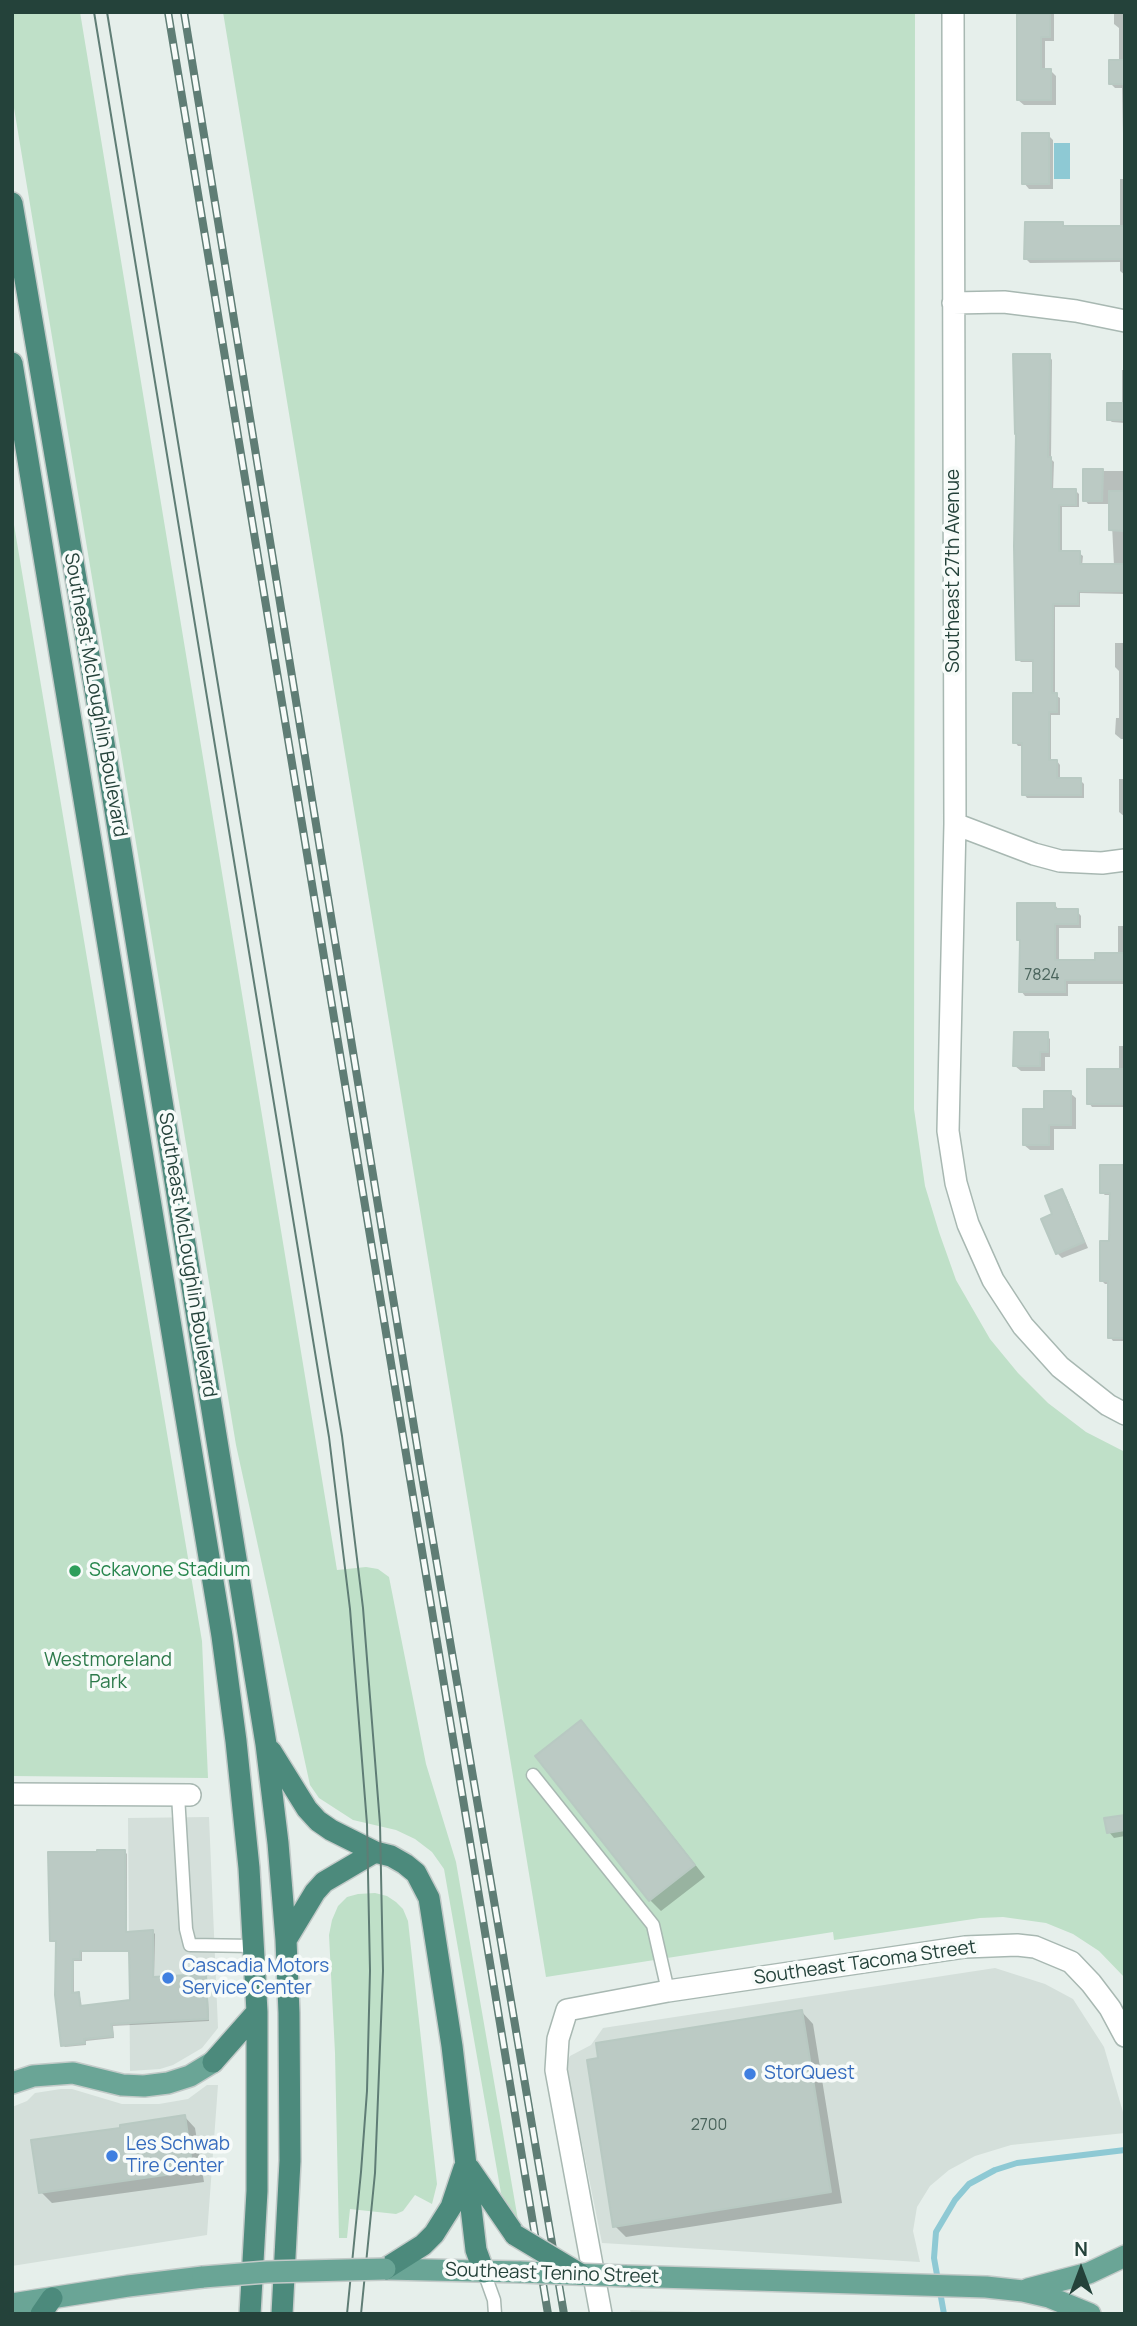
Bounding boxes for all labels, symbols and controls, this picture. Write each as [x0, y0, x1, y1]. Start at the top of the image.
street label: Southeast 27th Avenue [943, 469, 965, 673]
street label: Southeast McLoughlin Boulevard [59, 551, 131, 839]
house number: 7824 [1024, 966, 1060, 986]
street label: Southeast McLoughlin Boulevard [153, 1111, 221, 1399]
place label: Sckavone Stadium [89, 1560, 250, 1582]
marker: Sckavone Stadium [67, 1563, 83, 1579]
park label: Westmoreland Park [44, 1650, 172, 1694]
street label: Southeast Tacoma Street [752, 1936, 978, 1990]
place label: Cascadia Motors Service Center [182, 1956, 329, 2000]
marker: Cascadia Motors Service Center [160, 1970, 176, 1986]
place label: StorQuest [764, 2063, 855, 2085]
marker: StorQuest [742, 2066, 758, 2082]
house number: 2700 [691, 2116, 727, 2136]
place label: Les Schwab Tire Center [126, 2134, 230, 2178]
marker: Les Schwab Tire Center [104, 2148, 120, 2164]
north arrow [1046, 2235, 1116, 2305]
text: N [1074, 2236, 1088, 2262]
street label: Southeast Tenino Street [444, 2259, 660, 2289]

